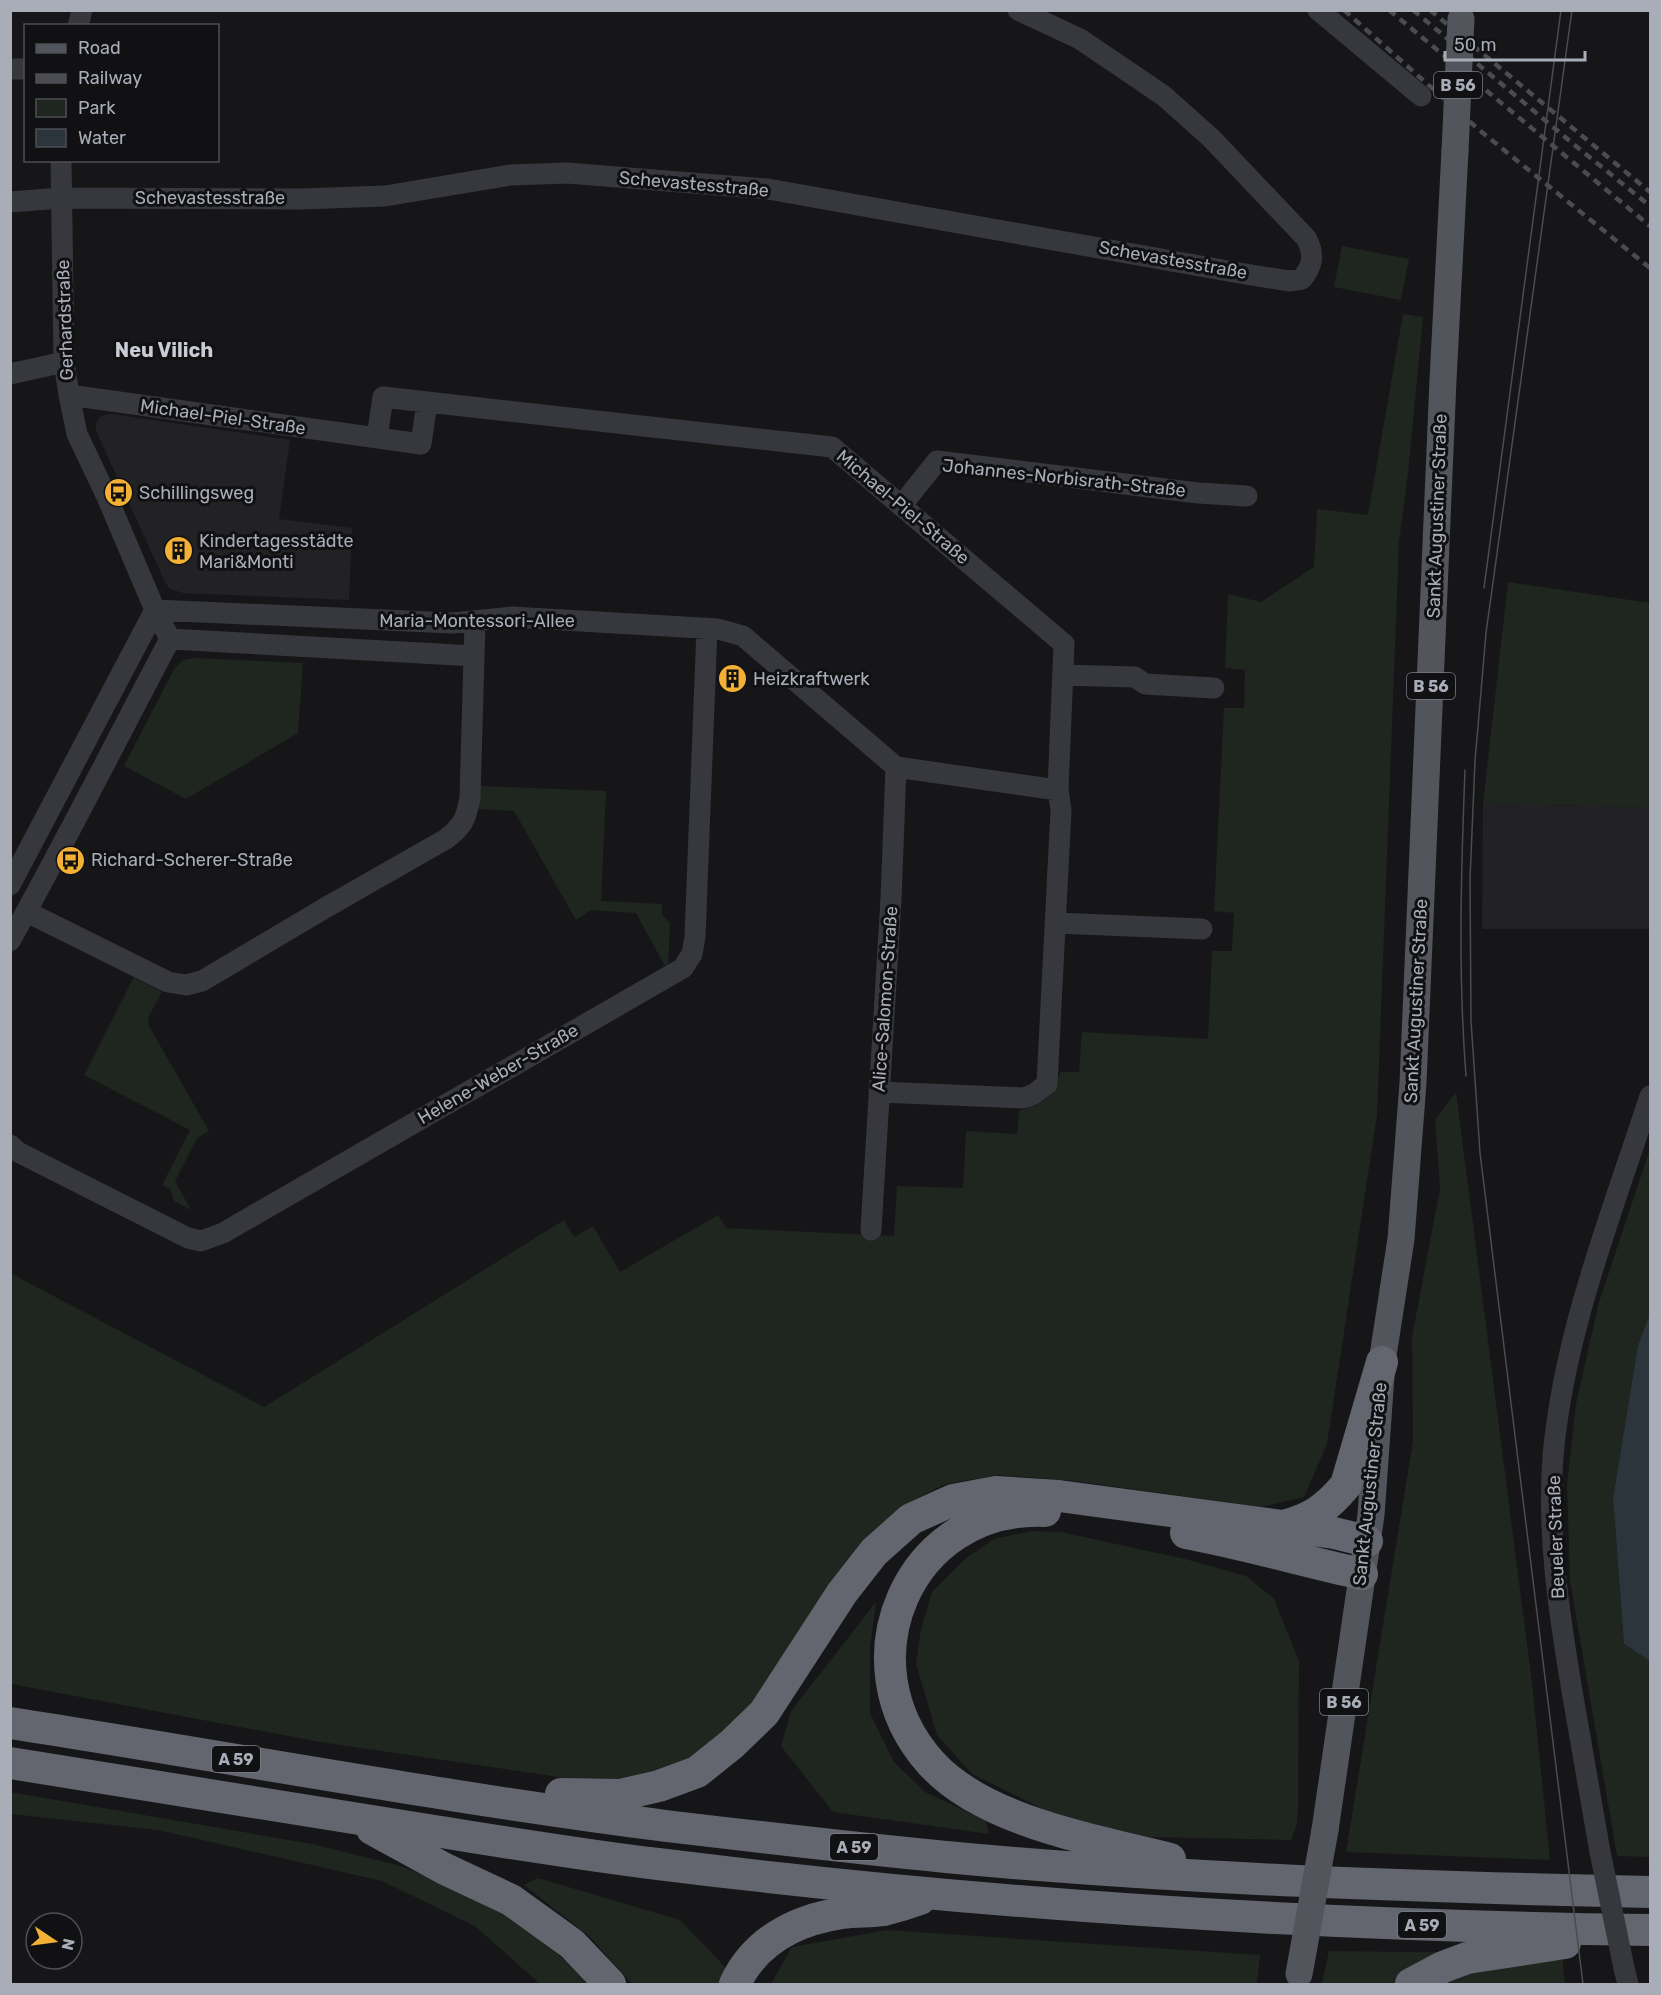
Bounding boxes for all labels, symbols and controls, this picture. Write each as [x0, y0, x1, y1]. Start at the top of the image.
legend [24, 24, 219, 162]
scale bar [1445, 24, 1584, 62]
text: 50 m [1454, 34, 1497, 56]
text: Road [78, 37, 121, 59]
text: Railway [78, 67, 142, 89]
road number: B 56 [1434, 72, 1482, 98]
text: Park [78, 97, 116, 119]
text: Water [78, 127, 126, 149]
street label: Schevastesstraße [618, 166, 770, 202]
street label: Schevastesstraße [135, 187, 285, 209]
street label: Schevastesstraße [1097, 236, 1249, 284]
street label: Gerhardstraße [52, 259, 78, 381]
district label: Neu Vilich [115, 338, 213, 362]
street label: Michael-Piel-Straße [139, 394, 307, 440]
street label: Sankt Augustiner Straße [1422, 413, 1452, 619]
street label: Michael-Piel-Straße [832, 445, 974, 569]
street label: Johannes-Norbisrath-Straße [941, 454, 1187, 502]
bus stop icon: Schillingsweg [102, 477, 134, 509]
place label: Schillingsweg [139, 482, 254, 504]
place label: Kindertagesstädte Mari&Monti [199, 530, 354, 573]
building icon: Kindertagesstädte Mari&Monti [162, 535, 194, 567]
street label: Maria-Montessori-Allee [379, 610, 575, 632]
building icon: Heizkraftwerk [716, 663, 748, 695]
place label: Heizkraftwerk [753, 668, 870, 690]
road number: B 56 [1407, 673, 1455, 699]
bus stop icon: Richard-Scherer-Straße [54, 844, 86, 876]
place label: Richard-Scherer-Straße [91, 849, 293, 871]
street label: Sankt Augustiner Straße [1400, 898, 1432, 1104]
street label: Alice-Salomon-Straße [868, 905, 902, 1093]
street label: Helene-Weber-Straße [414, 1019, 582, 1129]
street label: Sankt Augustiner Straße [1348, 1381, 1392, 1587]
street label: Beueler Straße [1543, 1475, 1569, 1599]
road number: B 56 [1320, 1689, 1368, 1715]
road number: A 59 [212, 1746, 260, 1772]
road number: A 59 [830, 1834, 878, 1860]
north arrow [24, 1911, 84, 1971]
road number: A 59 [1398, 1912, 1446, 1938]
text: N [58, 1937, 79, 1952]

